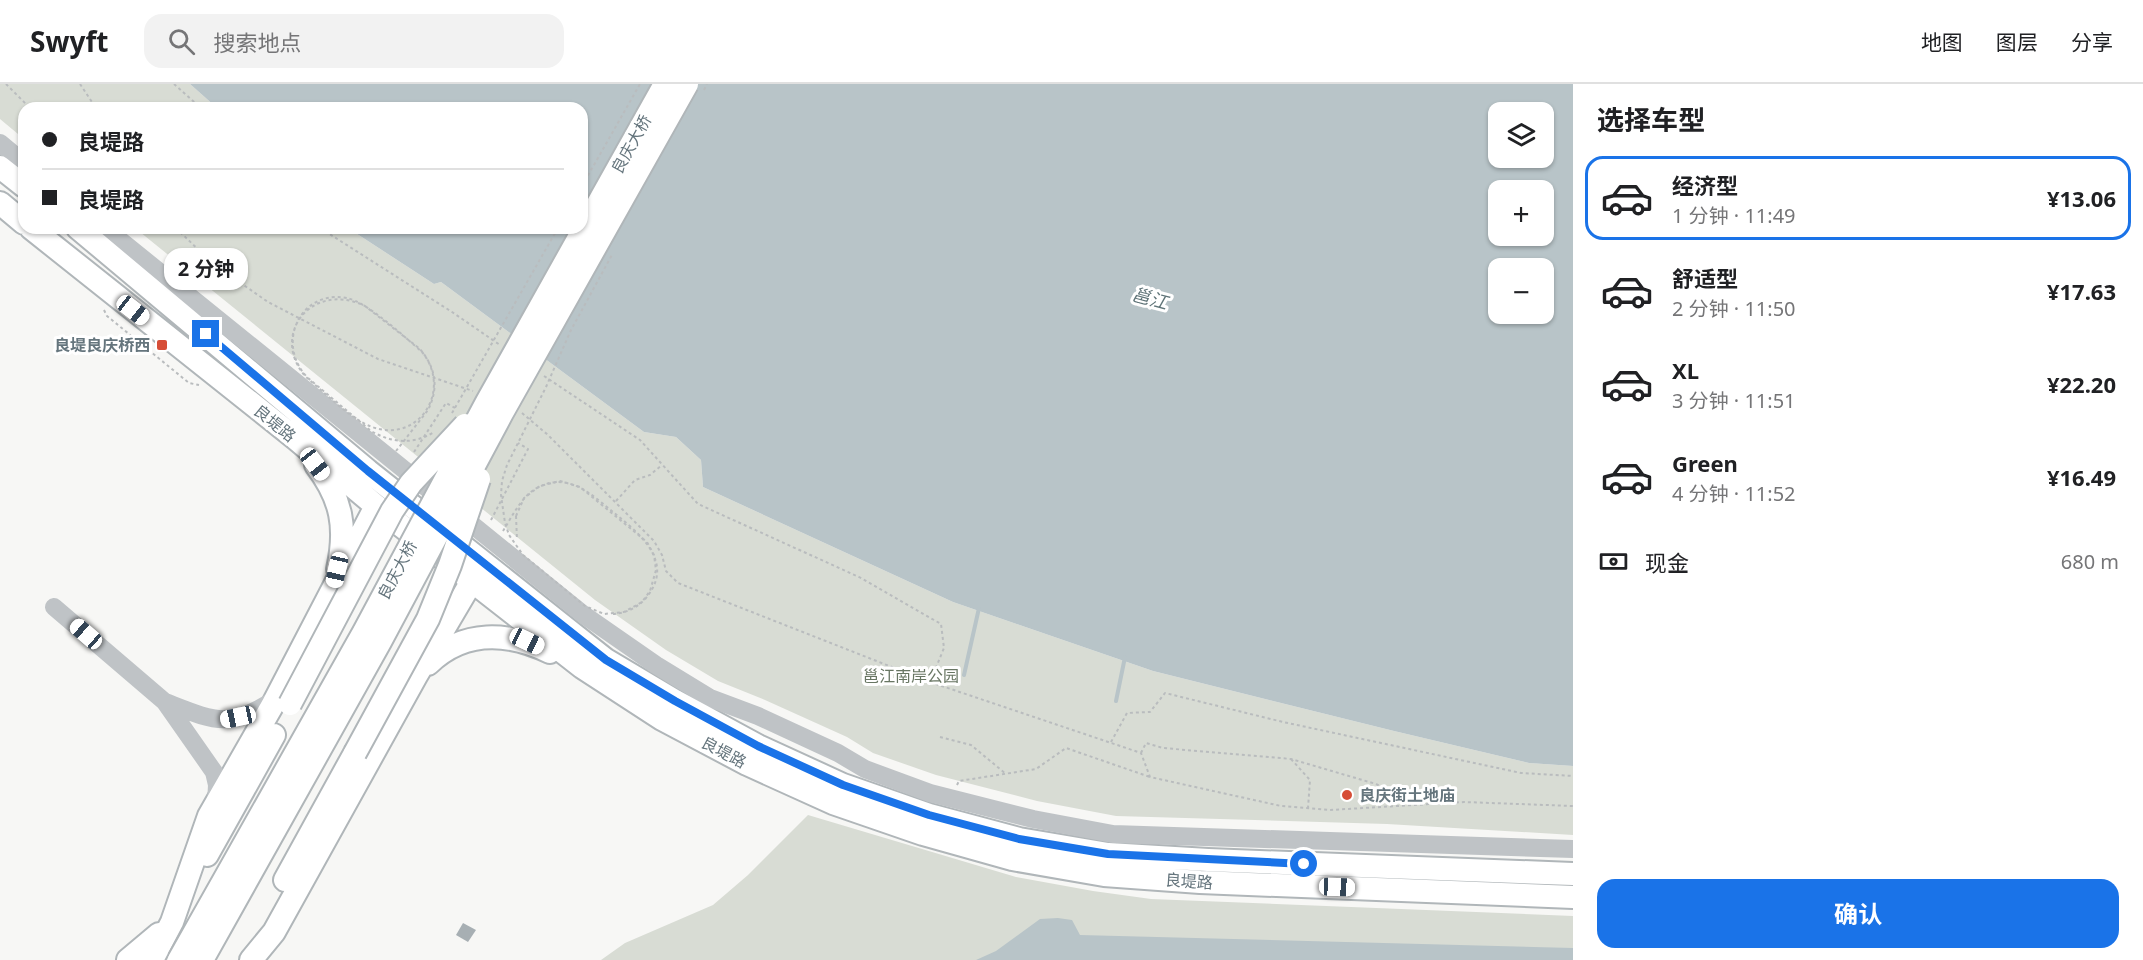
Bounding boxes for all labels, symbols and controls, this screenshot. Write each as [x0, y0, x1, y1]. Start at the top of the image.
search box [144, 14, 564, 68]
text: Swyft [30, 22, 108, 60]
icon: search [165, 25, 198, 58]
text: 搜索地点 [213, 27, 301, 57]
text: 地图 [1921, 28, 1963, 56]
text: 图层 [1996, 28, 2038, 56]
text: 分享 [2071, 28, 2113, 56]
text: 选择车型 [1597, 101, 1705, 138]
map controls [1488, 102, 1554, 324]
button: layers [1488, 102, 1554, 168]
street label: 良庆大桥 [606, 111, 656, 177]
text: 良堤路 [78, 126, 144, 156]
text: 经济型 [1672, 170, 1738, 200]
icon: car [1600, 171, 1654, 225]
button: + [1488, 180, 1554, 246]
text: ¥13.06 [2047, 183, 2116, 213]
text: 良堤路 [78, 184, 144, 214]
text: 1 分钟 · 11:49 [1672, 202, 1796, 229]
callout: 2 分钟 [164, 247, 248, 289]
text: 2 分钟 [178, 255, 234, 282]
button: − [1488, 258, 1554, 324]
text: 舒适型 [1672, 263, 1738, 293]
icon: car [1600, 264, 1654, 318]
text: ¥17.63 [2047, 276, 2116, 306]
water label: 邕江 [1130, 282, 1172, 315]
car [113, 292, 153, 328]
text: 2 分钟 · 11:50 [1672, 295, 1796, 322]
route end [192, 320, 219, 347]
place label: 良堤良庆桥西 [54, 334, 150, 356]
marker: 良堤良庆桥西 [155, 338, 169, 352]
text: XL [1672, 355, 1699, 385]
icon: car [1600, 357, 1654, 411]
text: ¥22.20 [2047, 369, 2116, 399]
text: 3 分钟 · 11:51 [1672, 387, 1796, 414]
street label: 良堤路 [249, 399, 301, 447]
car [297, 444, 333, 484]
text: Green [1672, 448, 1738, 478]
icon: car [1600, 450, 1654, 504]
text: ¥16.49 [2047, 462, 2116, 492]
text: 4 分钟 · 11:52 [1672, 480, 1796, 507]
street label: 良庆大桥 [372, 537, 422, 603]
icon: cash [1597, 545, 1630, 578]
text: 现金 [1645, 547, 1689, 577]
text: 680 m [2061, 548, 2119, 575]
car [324, 550, 350, 590]
car [67, 615, 105, 653]
car [507, 625, 547, 657]
park label: 邕江南岸公园 [863, 665, 959, 687]
car [219, 704, 257, 730]
street label: 良堤路 [698, 731, 750, 773]
place label: 良庆街土地庙 [1359, 784, 1455, 806]
marker: 良庆街土地庙 [1340, 788, 1354, 802]
route start [1290, 850, 1317, 877]
street label: 良堤路 [1164, 868, 1214, 894]
car [1319, 877, 1355, 897]
button: 确认 [1597, 879, 2119, 948]

